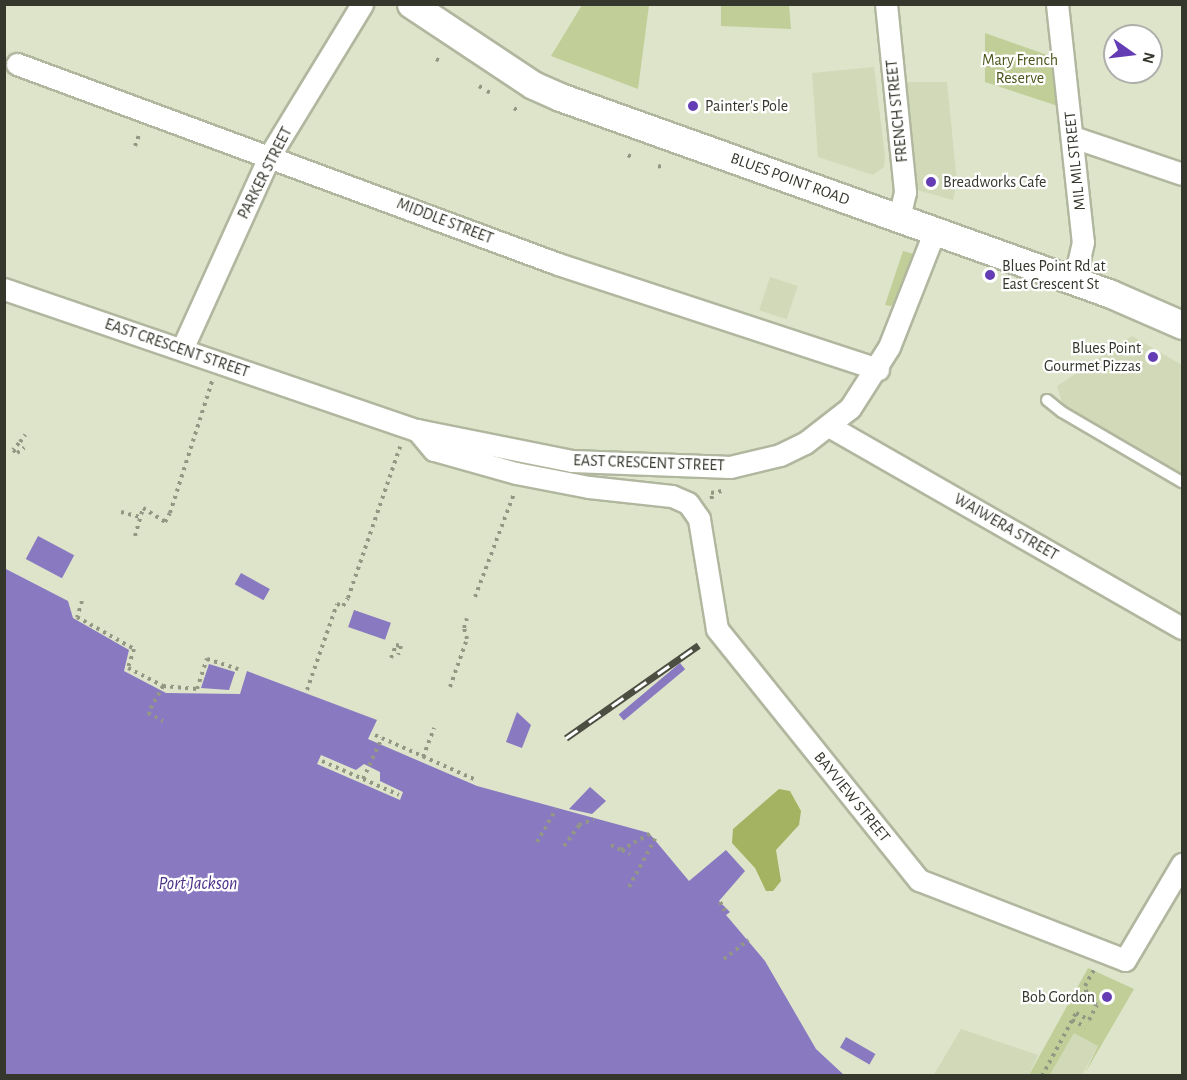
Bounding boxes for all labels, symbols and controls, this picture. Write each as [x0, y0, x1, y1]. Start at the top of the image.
north arrow [1103, 24, 1163, 84]
park label: Mary French Reserve [982, 50, 1058, 88]
text: N [1139, 51, 1158, 65]
street label: FRENCH STREET [882, 59, 912, 163]
place label: Painter's Pole [705, 96, 788, 116]
marker: Painter's Pole [686, 99, 700, 113]
street label: MIL MIL STREET [1060, 110, 1090, 212]
street label: PARKER STREET [234, 124, 296, 222]
street label: BLUES POINT ROAD [728, 149, 852, 209]
place label: Breadworks Cafe [943, 172, 1046, 192]
marker: Breadworks Cafe [924, 175, 938, 189]
street label: MIDDLE STREET [394, 194, 496, 248]
place label: Blues Point Rd at East Crescent St [1002, 256, 1106, 294]
marker: Blues Point Rd at East Crescent St [983, 268, 997, 282]
street label: EAST CRESCENT STREET [102, 314, 252, 382]
place label: Blues Point Gourmet Pizzas [1044, 338, 1141, 376]
marker: Blues Point Gourmet Pizzas [1146, 350, 1160, 364]
street label: EAST CRESCENT STREET [573, 451, 725, 475]
street label: WAIWERA STREET [950, 489, 1062, 565]
street label: BAYVIEW STREET [810, 748, 894, 846]
water label: Port Jackson [159, 873, 237, 895]
place label: Bob Gordon [1021, 987, 1095, 1007]
marker: Bob Gordon [1100, 990, 1114, 1004]

